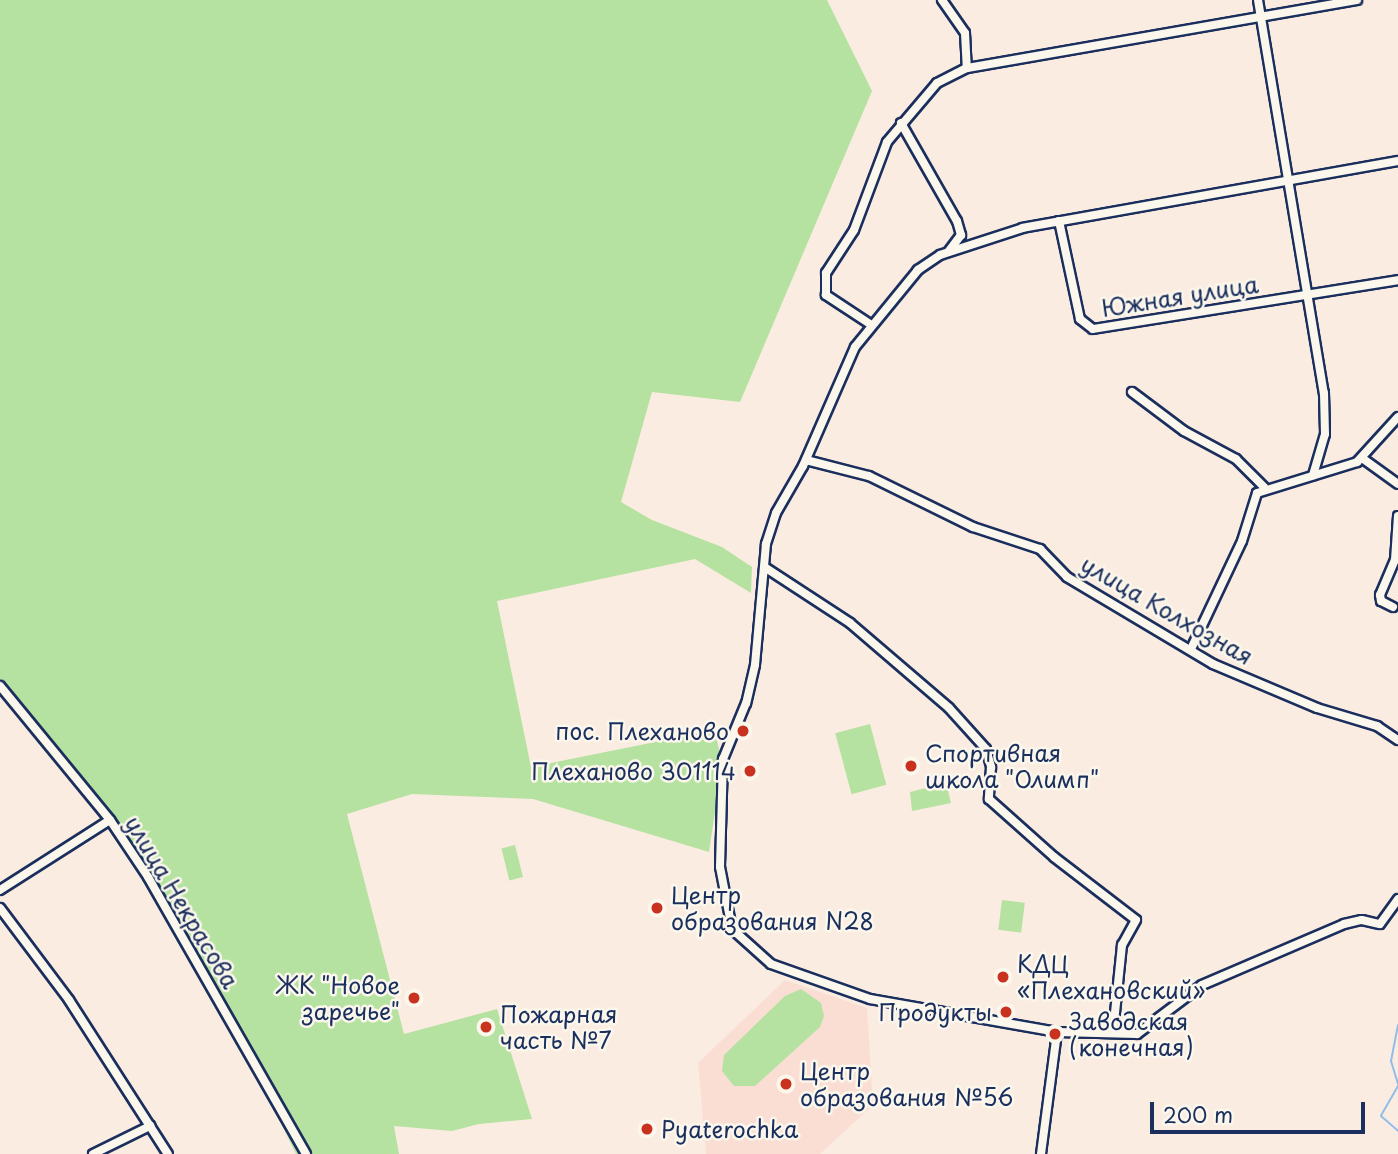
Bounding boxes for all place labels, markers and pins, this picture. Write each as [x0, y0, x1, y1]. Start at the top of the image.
place label: пос. Плеханово [555, 717, 729, 745]
marker: пос. Плеханово [735, 723, 751, 739]
place label: Спортивная школа "Олимп" [925, 739, 1100, 793]
place label: Плеханово 301114 [531, 757, 736, 785]
marker: Спортивная школа "Олимп" [903, 758, 919, 774]
marker: Плеханово 301114 [742, 763, 758, 779]
place label: Центр образования N28 [671, 881, 874, 935]
marker: Центр образования N28 [649, 900, 665, 916]
place label: КДЦ «Плехановский» [1017, 950, 1206, 1004]
marker: КДЦ «Плехановский» [995, 969, 1011, 985]
place label: ЖК "Новое заречье" [275, 971, 400, 1025]
marker: ЖК "Новое заречье" [406, 990, 422, 1006]
place label: Продукты [878, 998, 992, 1026]
place label: Пожарная часть №7 [500, 1000, 617, 1054]
marker: Продукты [998, 1004, 1014, 1020]
place label: Заводская (конечная) [1069, 1007, 1194, 1061]
marker: Пожарная часть №7 [478, 1019, 494, 1035]
marker: Заводская (конечная) [1047, 1026, 1063, 1042]
place label: Центр образования №56 [800, 1057, 1014, 1111]
marker: Центр образования №56 [778, 1076, 794, 1092]
place label: Pyaterochka [661, 1115, 798, 1143]
marker: Pyaterochka [639, 1121, 655, 1137]

